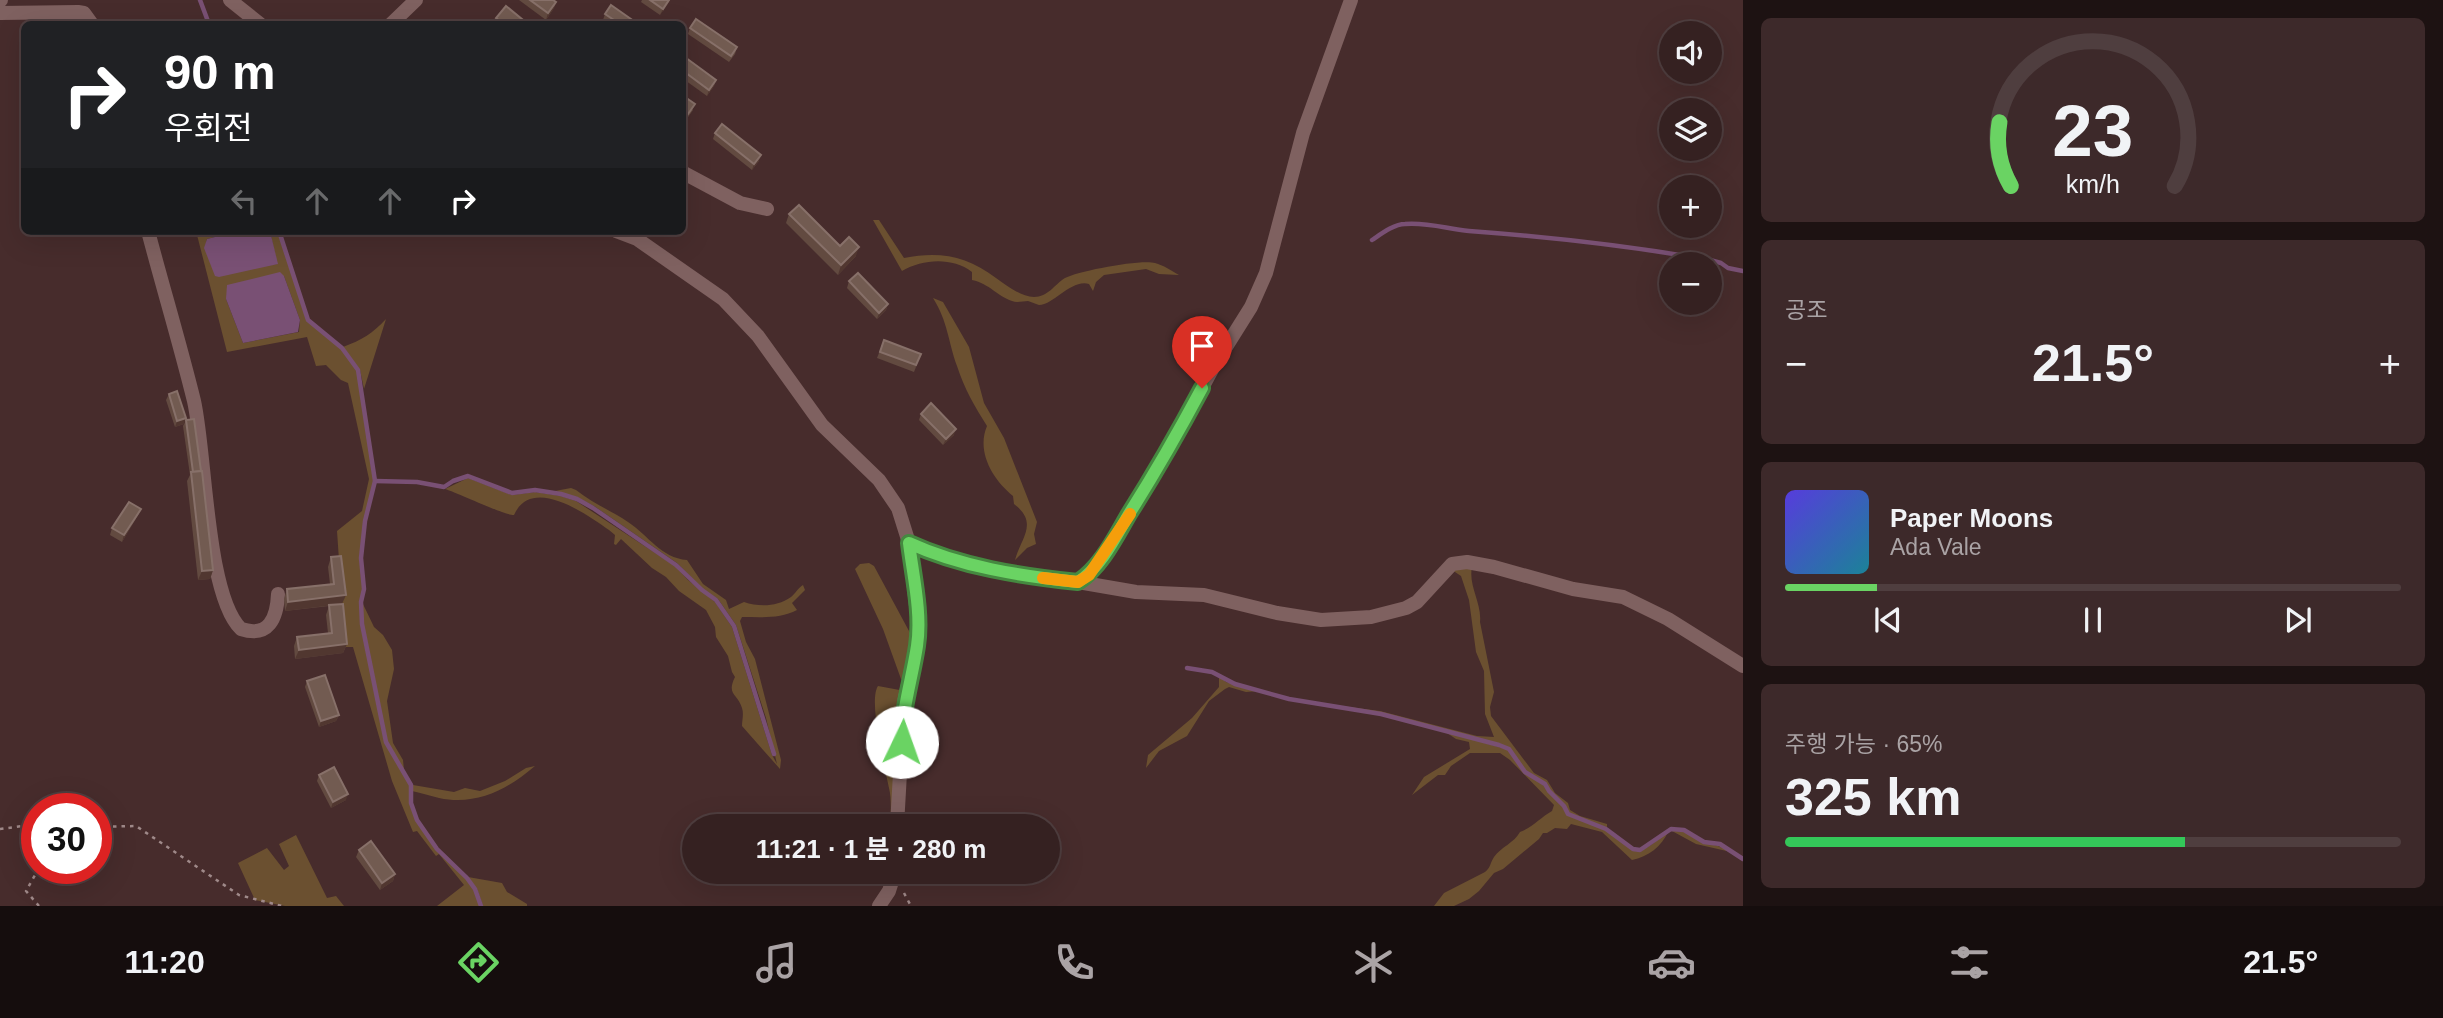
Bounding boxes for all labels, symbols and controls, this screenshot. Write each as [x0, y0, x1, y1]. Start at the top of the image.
map controls [1659, 21, 1722, 315]
button: sound [1659, 21, 1722, 84]
text: 90 m [164, 45, 276, 99]
icon: right [49, 49, 140, 140]
text: 23 [2053, 90, 2133, 171]
button: layers [1659, 98, 1722, 161]
text: 우회전 [164, 110, 252, 146]
text: km/h [2066, 170, 2120, 198]
button: + [1659, 175, 1722, 238]
icon: left [225, 182, 263, 220]
icon: ahead [298, 182, 336, 220]
icon: ahead [371, 182, 409, 220]
icon: right [444, 182, 482, 220]
button: − [1659, 252, 1722, 315]
text: 공조 [1785, 297, 1827, 323]
pin [1172, 316, 1232, 388]
icon: arrive [1183, 327, 1221, 365]
text: 21.5° [2032, 334, 2154, 392]
text: − [1785, 343, 1807, 385]
text: + [2379, 343, 2401, 385]
text: Paper Moons [1890, 503, 2053, 533]
text: Ada Vale [1890, 534, 1982, 560]
icon: previous [1869, 601, 1907, 639]
icon: pause [2074, 601, 2112, 639]
icon: next [2279, 601, 2317, 639]
position arrow [865, 705, 939, 779]
text: 주행 가능 · 65% [1785, 731, 1943, 757]
text: 325 km [1785, 768, 1961, 826]
speed limit sign: 30 [21, 793, 112, 884]
text: 11:21 · 1 분 · 280 m [756, 834, 986, 864]
icon: directions [454, 938, 503, 987]
icon: music [752, 938, 801, 987]
icon: phone [1050, 938, 1099, 987]
icon: climate [1349, 938, 1398, 987]
icon: car [1647, 938, 1696, 987]
icon: filters [1945, 938, 1994, 987]
text: 11:20 [125, 944, 205, 980]
text: 21.5° [2243, 944, 2318, 980]

